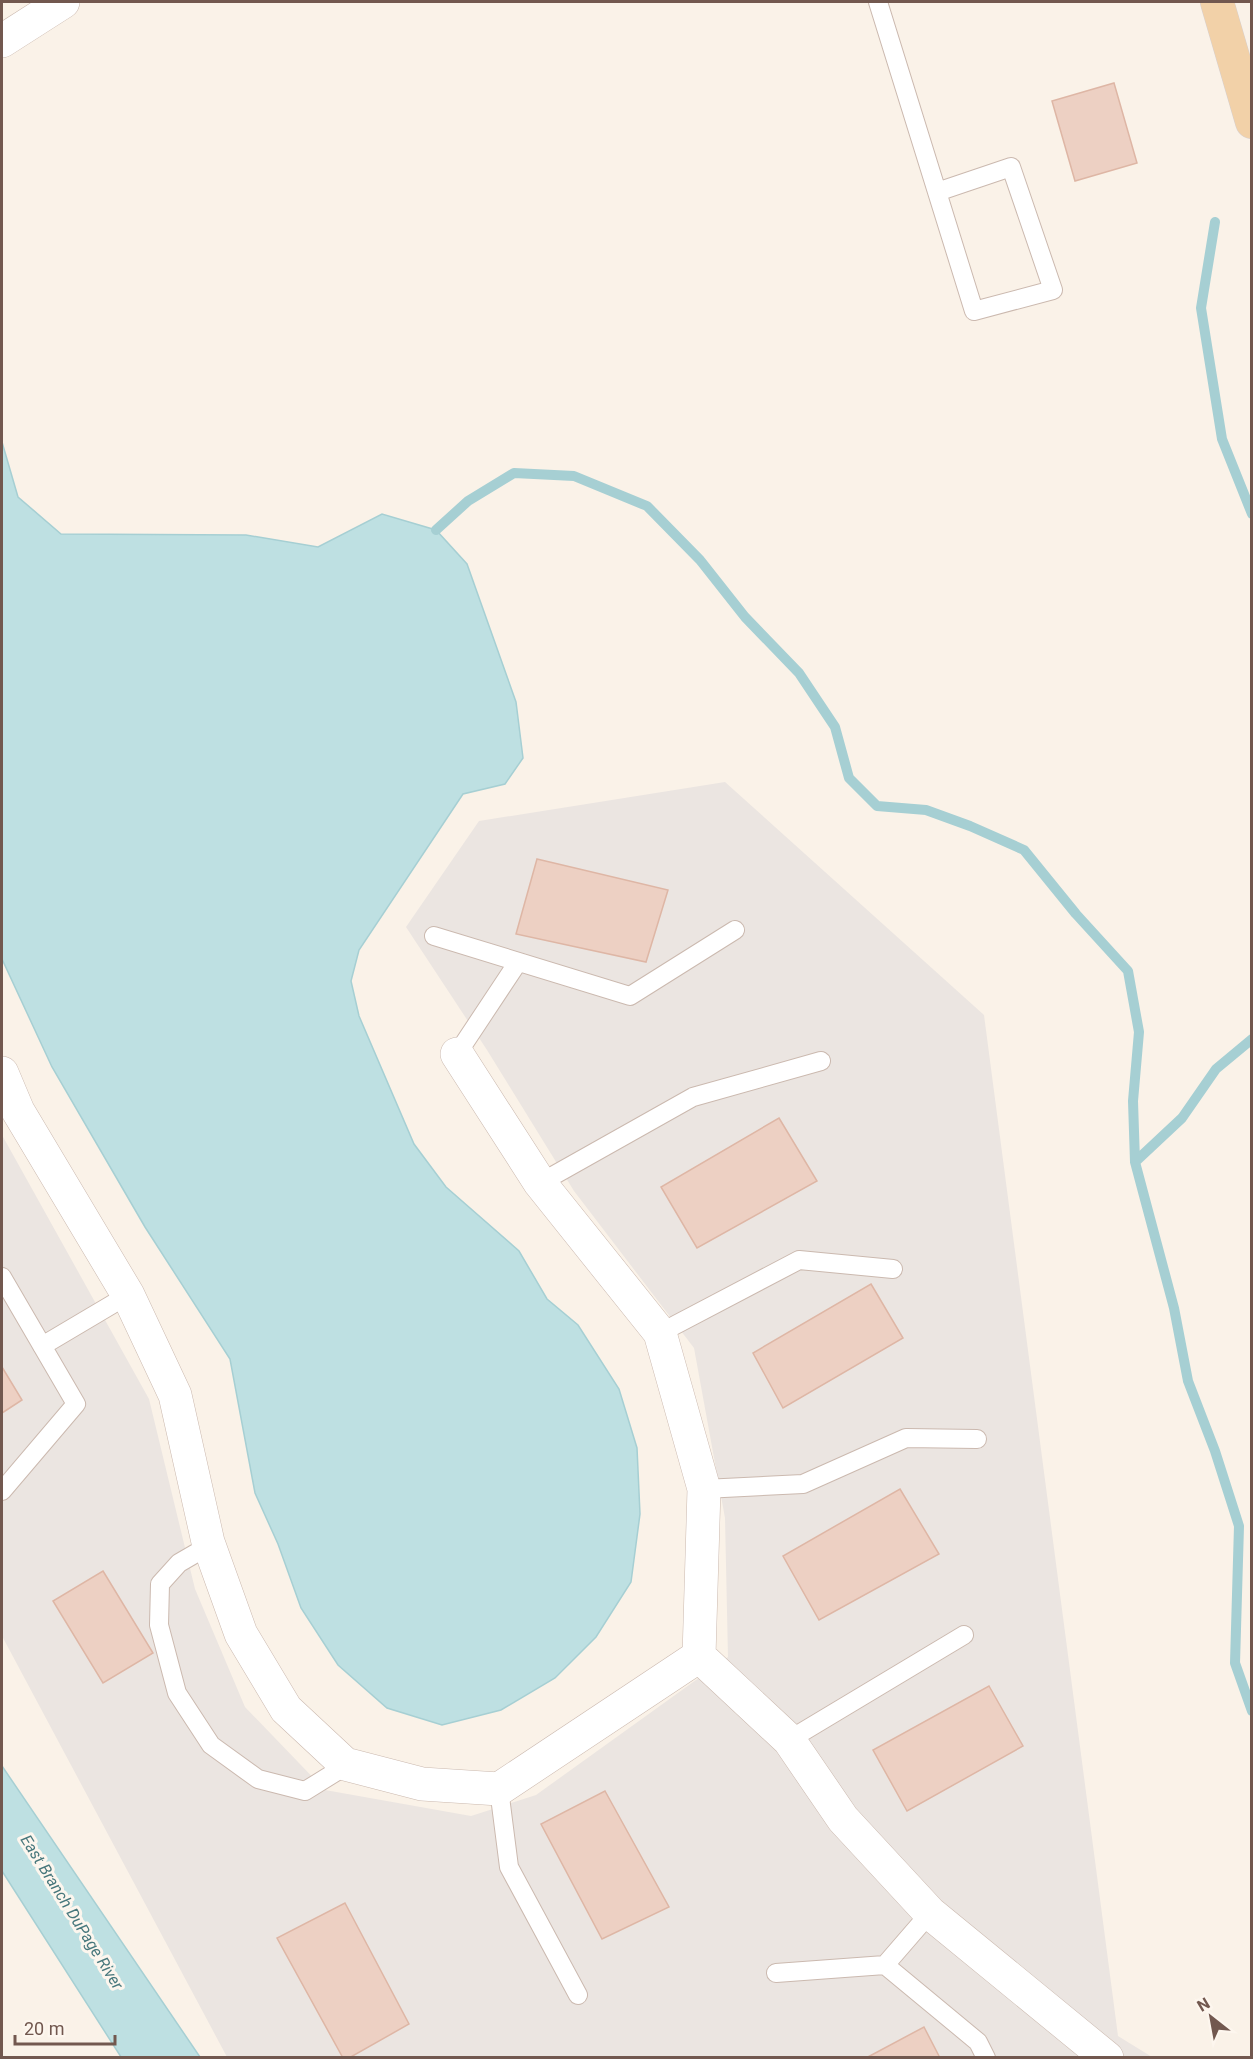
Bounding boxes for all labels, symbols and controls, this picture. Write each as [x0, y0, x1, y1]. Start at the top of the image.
water label: East Branch DuPage River [17, 1831, 128, 1993]
north arrow [1181, 1987, 1241, 2047]
text: N [1194, 1994, 1213, 2016]
scale bar [15, 2008, 116, 2046]
text: 20 m [24, 2018, 64, 2039]

